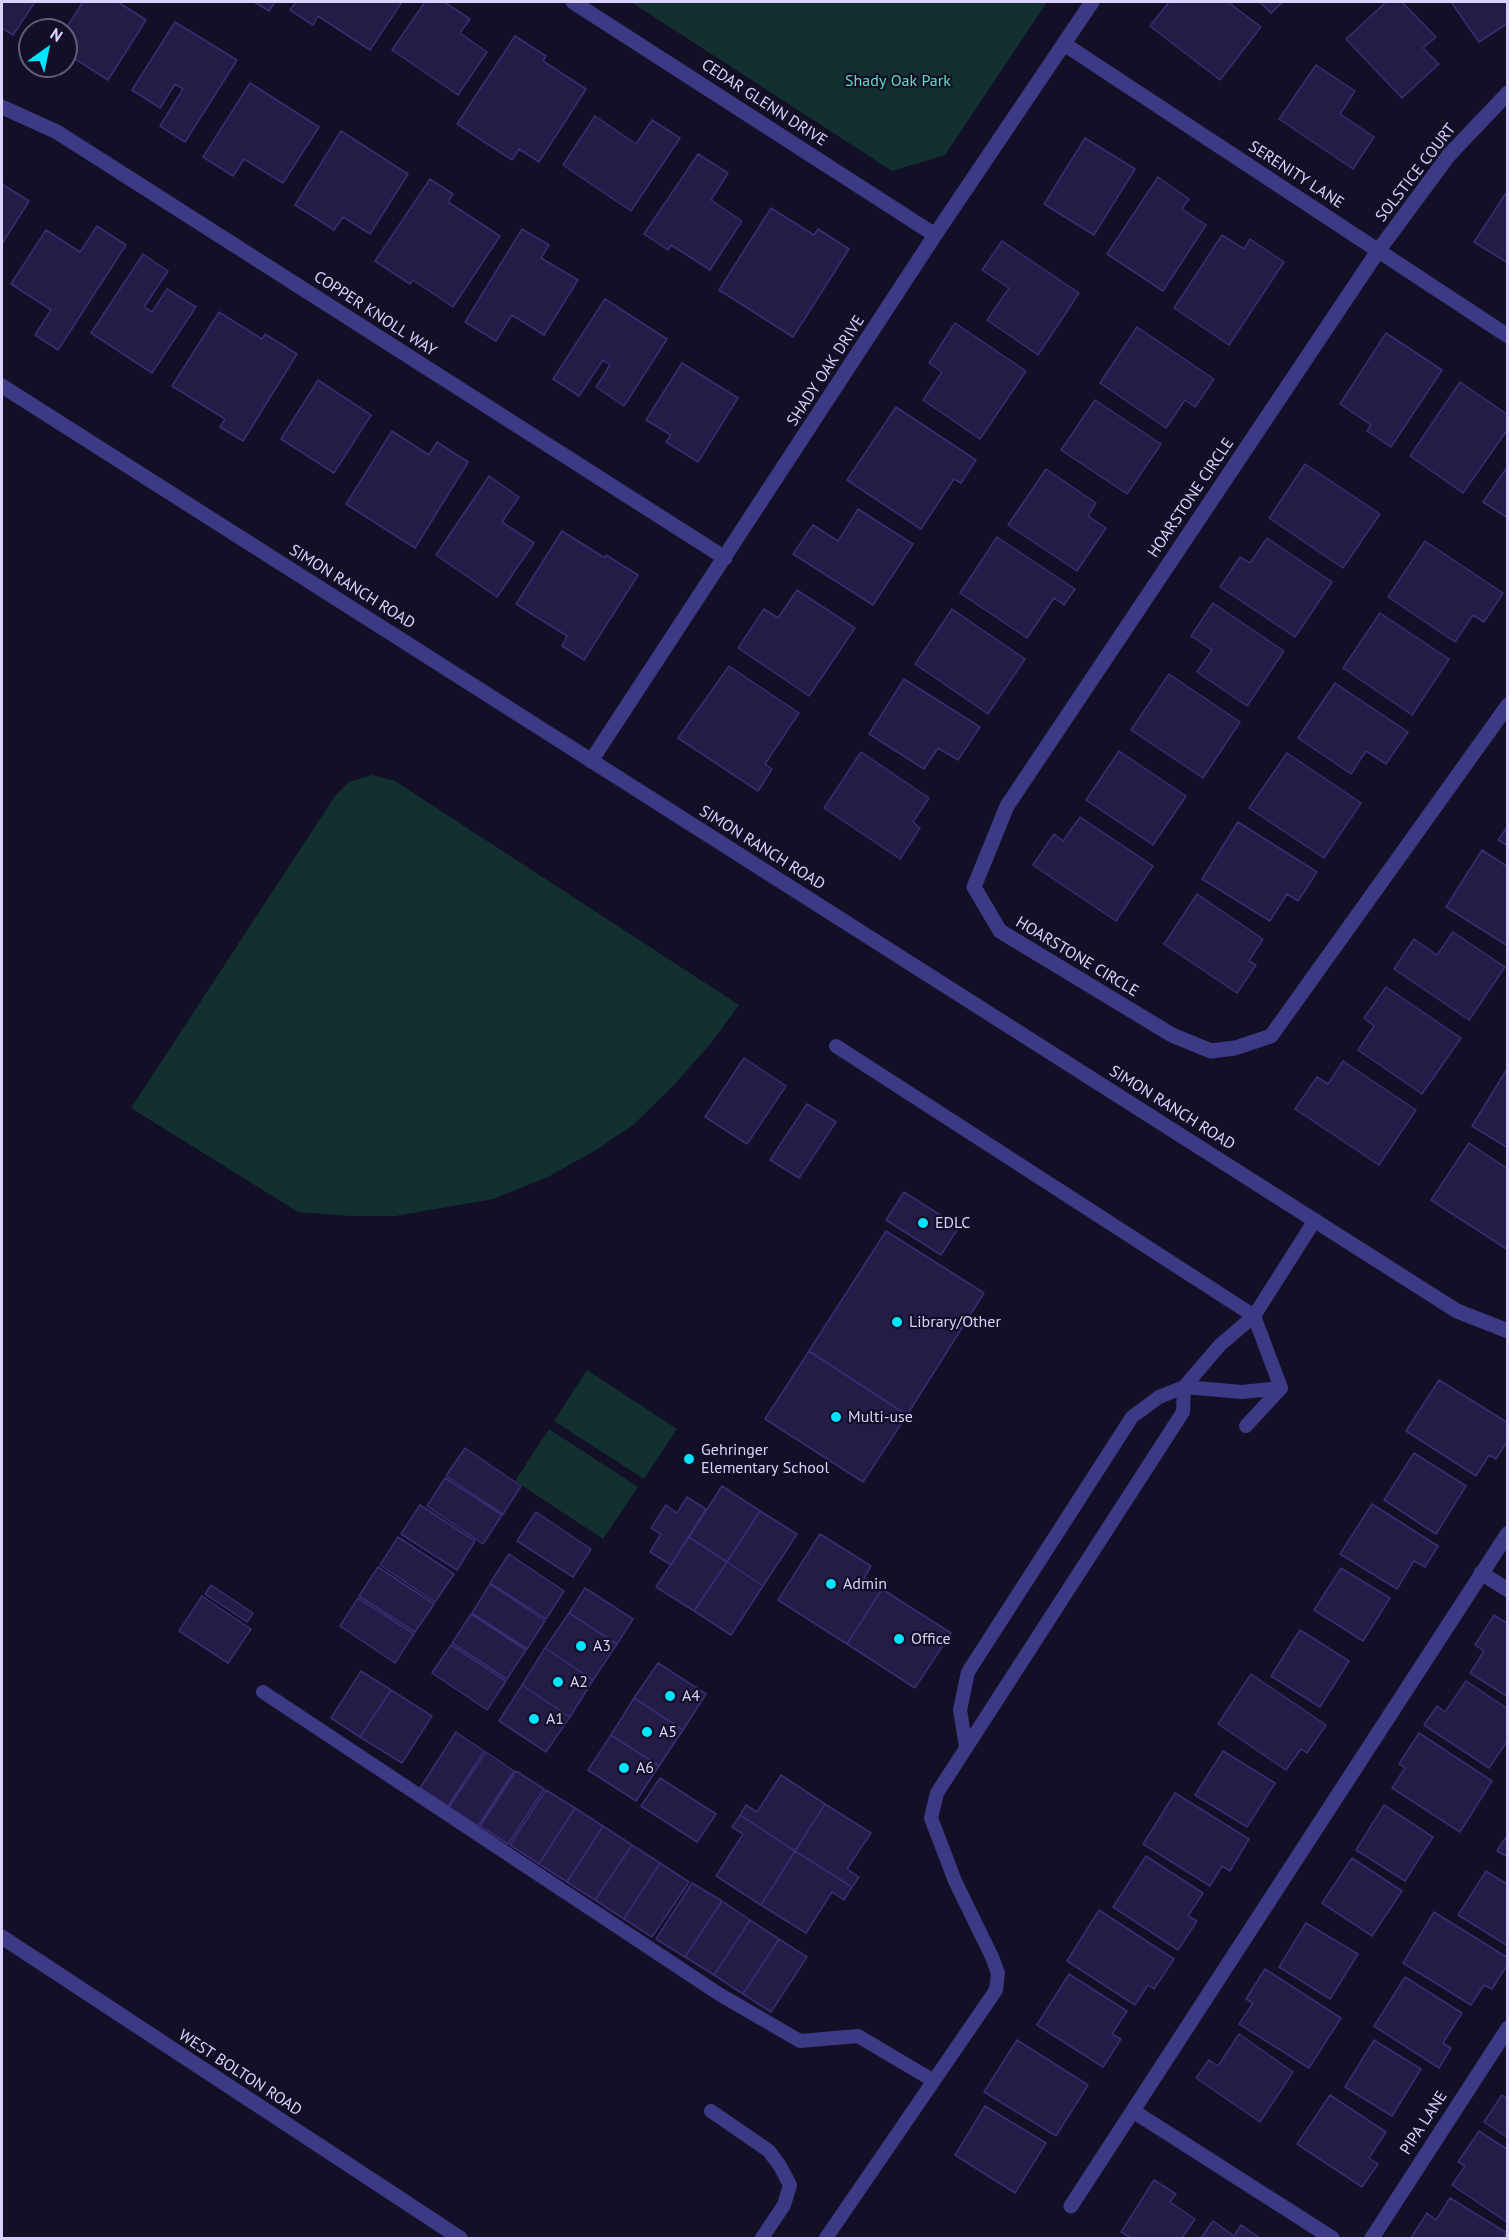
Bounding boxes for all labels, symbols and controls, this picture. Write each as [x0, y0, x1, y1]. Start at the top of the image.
north arrow [18, 18, 78, 78]
text: N [47, 23, 67, 46]
street label: CEDAR GLENN DRIVE [698, 55, 830, 151]
park label: Shady Oak Park [845, 71, 951, 91]
street label: SOLSTICE COURT [1372, 120, 1460, 226]
street label: SERENITY LANE [1245, 137, 1347, 213]
street label: COPPER KNOLL WAY [310, 267, 440, 361]
street label: SHADY OAK DRIVE [783, 312, 869, 430]
street label: HOARSTONE CIRCLE [1144, 435, 1238, 561]
street label: SIMON RANCH ROAD [286, 541, 418, 633]
street label: SIMON RANCH ROAD [696, 802, 828, 894]
street label: HOARSTONE CIRCLE [1012, 913, 1142, 1001]
street label: SIMON RANCH ROAD [1106, 1062, 1238, 1154]
place label: EDLC [935, 1213, 970, 1233]
marker: EDLC [916, 1216, 930, 1230]
place label: Library/Other [909, 1312, 1001, 1332]
marker: Library/Other [890, 1315, 904, 1329]
place label: Multi-use [848, 1407, 913, 1427]
marker: Multi-use [829, 1410, 843, 1424]
place label: Gehringer Elementary School [701, 1440, 829, 1478]
marker: Gehringer Elementary School [682, 1452, 696, 1466]
place label: Admin [843, 1574, 887, 1594]
marker: Admin [824, 1577, 838, 1591]
place label: Office [911, 1629, 951, 1649]
marker: Office [892, 1632, 906, 1646]
place label: A3 [593, 1636, 611, 1656]
marker: A3 [574, 1639, 588, 1653]
place label: A2 [570, 1672, 588, 1692]
marker: A2 [551, 1675, 565, 1689]
place label: A4 [682, 1686, 700, 1706]
marker: A4 [663, 1689, 677, 1703]
place label: A1 [546, 1709, 564, 1729]
marker: A1 [527, 1712, 541, 1726]
place label: A5 [659, 1722, 677, 1742]
marker: A5 [640, 1725, 654, 1739]
place label: A6 [636, 1758, 654, 1778]
marker: A6 [617, 1761, 631, 1775]
street label: WEST BOLTON ROAD [175, 2026, 305, 2120]
street label: PIPA LANE [1396, 2087, 1452, 2159]

